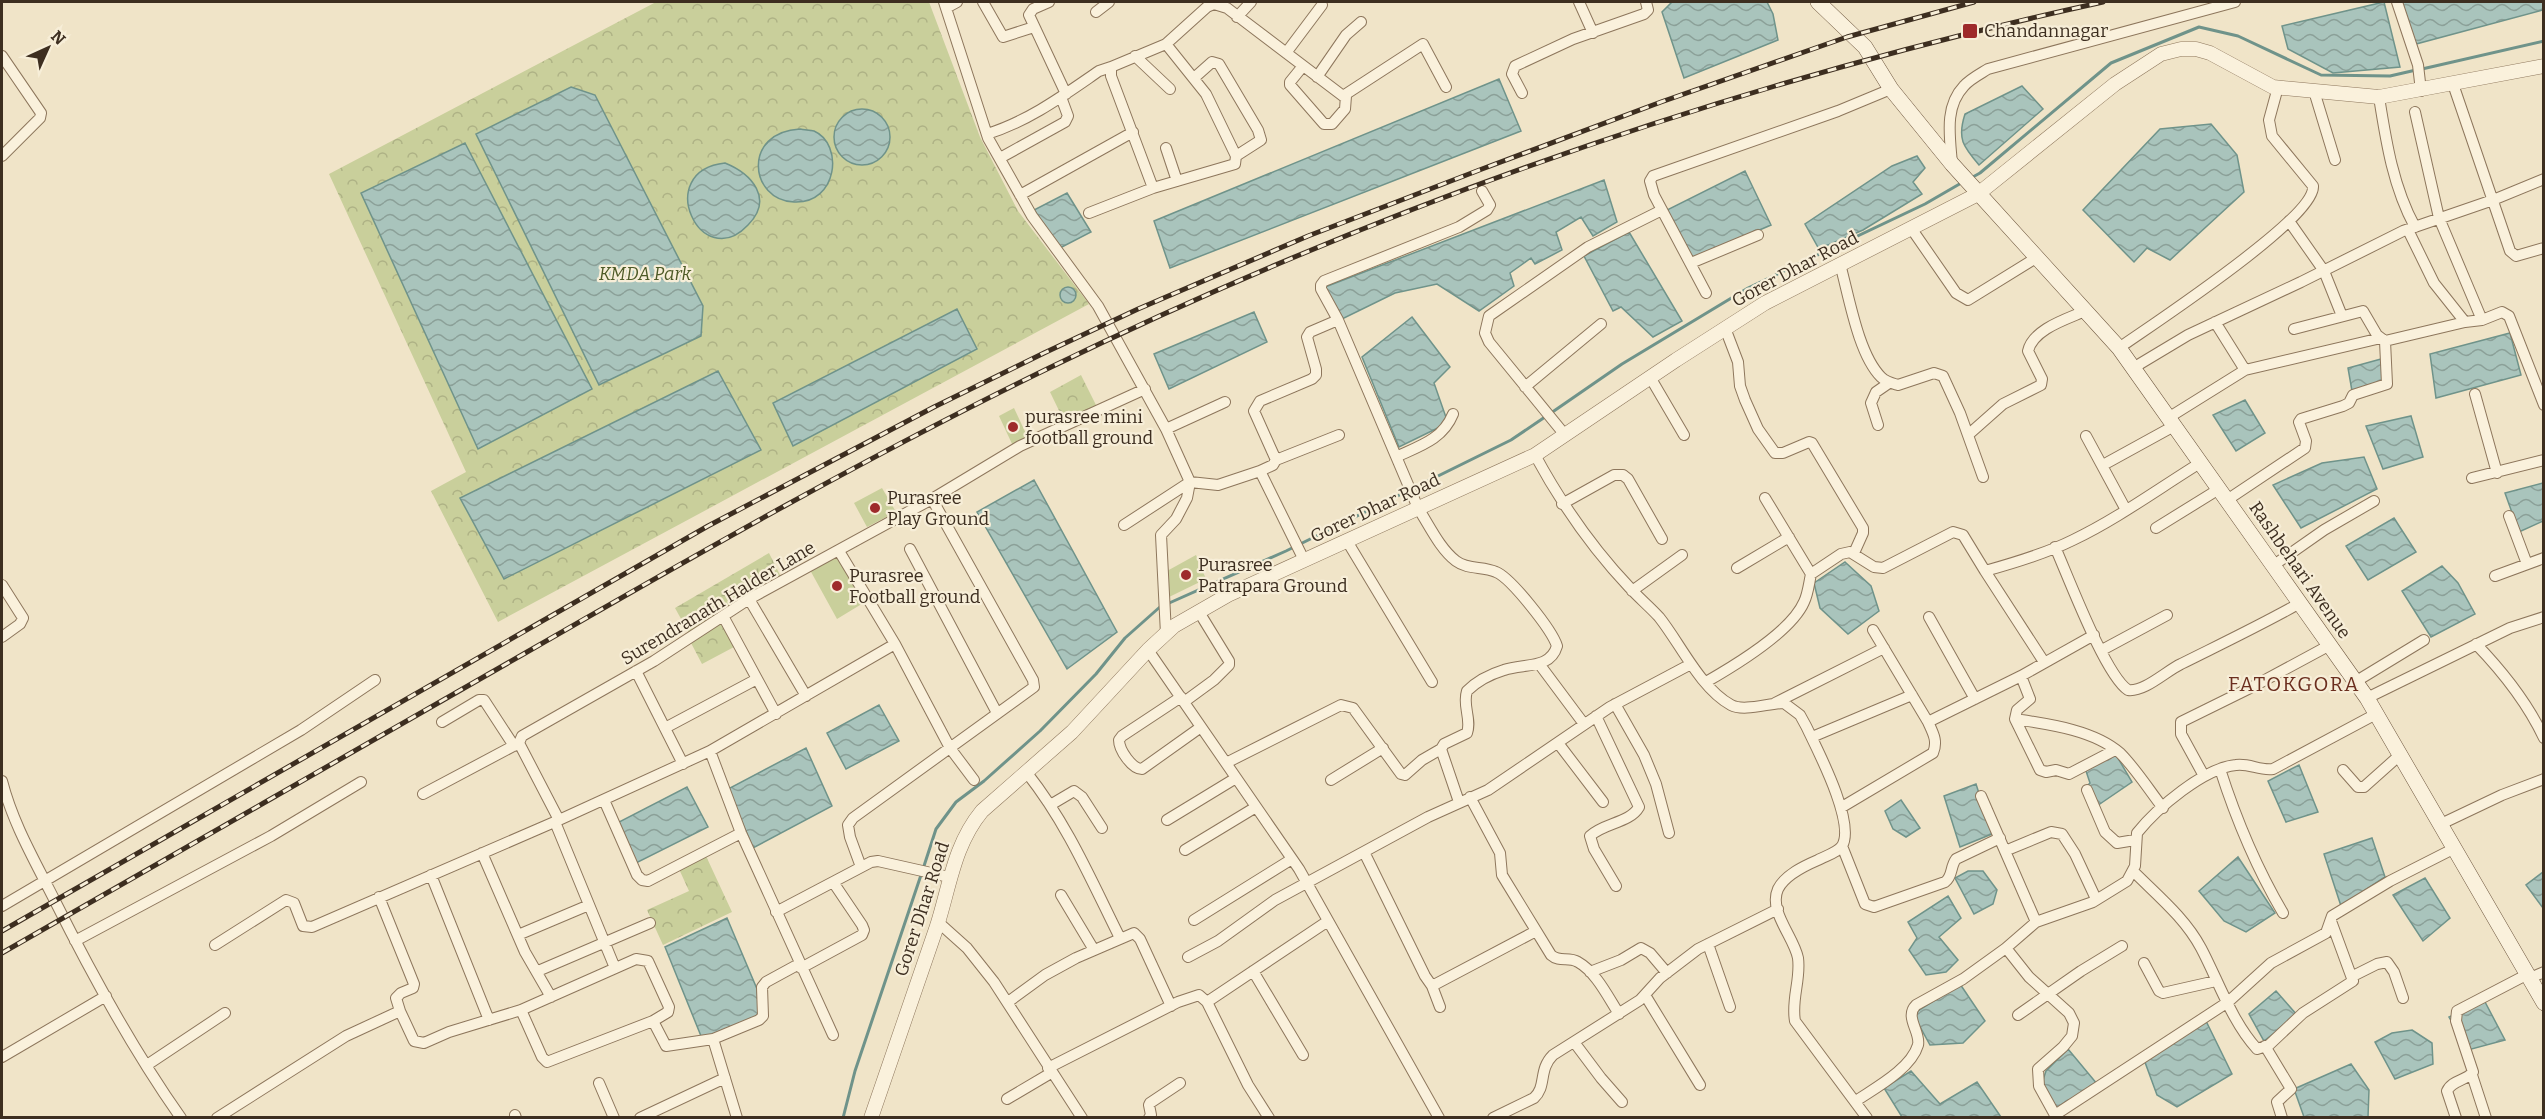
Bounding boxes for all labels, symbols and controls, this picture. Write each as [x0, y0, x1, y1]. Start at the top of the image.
north arrow [18, 18, 78, 78]
place label: Chandannagar [1984, 20, 2108, 42]
marker: Chandannagar [1961, 22, 1979, 40]
text: N [47, 27, 69, 49]
street label: Gorer Dhar Road [1728, 226, 1862, 312]
park label: KMDA Park [599, 263, 692, 285]
place label: purasree mini football ground [1025, 406, 1154, 449]
marker: purasree mini football ground [1006, 420, 1020, 434]
street label: Gorer Dhar Road [1307, 468, 1443, 548]
place label: Purasree Play Ground [887, 487, 990, 530]
street label: Rashbehari Avenue [2244, 497, 2356, 643]
marker: Purasree Play Ground [868, 501, 882, 515]
street label: Surendranath Halder Lane [617, 536, 819, 670]
place label: Purasree Patrapara Ground [1198, 554, 1348, 597]
place label: Purasree Football ground [849, 565, 981, 608]
marker: Purasree Patrapara Ground [1179, 568, 1193, 582]
marker: Purasree Football ground [830, 579, 844, 593]
district label: FATOKGORA [2228, 672, 2360, 696]
street label: Gorer Dhar Road [890, 839, 954, 979]

